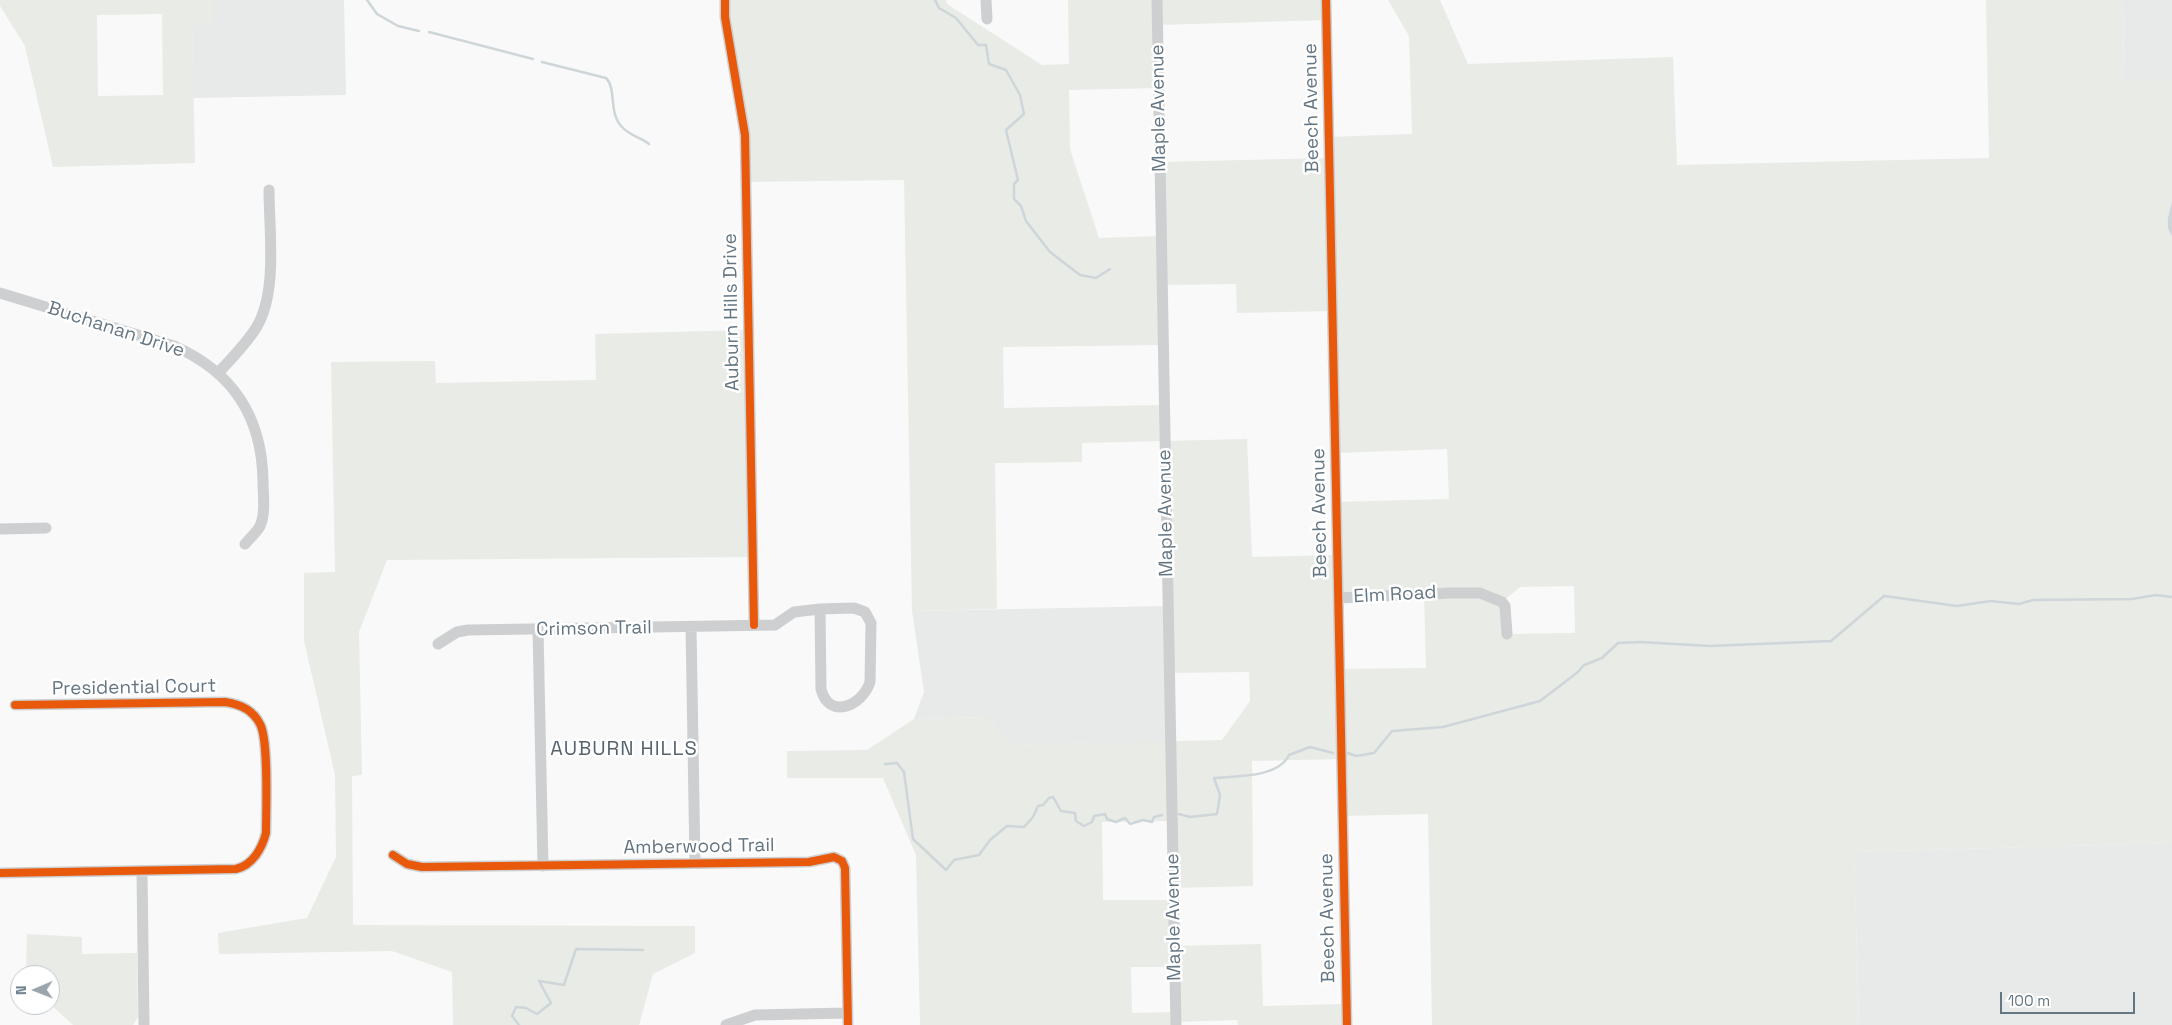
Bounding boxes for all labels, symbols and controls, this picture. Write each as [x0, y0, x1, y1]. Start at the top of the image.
street label: Beech Avenue [1299, 43, 1325, 173]
street label: Maple Avenue [1146, 44, 1172, 172]
street label: Auburn Hills Drive [719, 233, 745, 391]
street label: Buchanan Drive [45, 297, 187, 363]
street label: Beech Avenue [1307, 448, 1333, 578]
street label: Maple Avenue [1153, 449, 1179, 577]
street label: Elm Road [1353, 581, 1437, 609]
street label: Crimson Trail [536, 617, 652, 641]
street label: Presidential Court [52, 675, 216, 701]
district label: AUBURN HILLS [549, 738, 699, 762]
street label: Amberwood Trail [623, 834, 775, 860]
street label: Maple Avenue [1161, 853, 1187, 981]
street label: Beech Avenue [1315, 853, 1341, 983]
north arrow [10, 965, 60, 1015]
scale bar [2002, 982, 2137, 1014]
text: N [12, 985, 30, 995]
text: 100 m [2008, 991, 2050, 1010]

